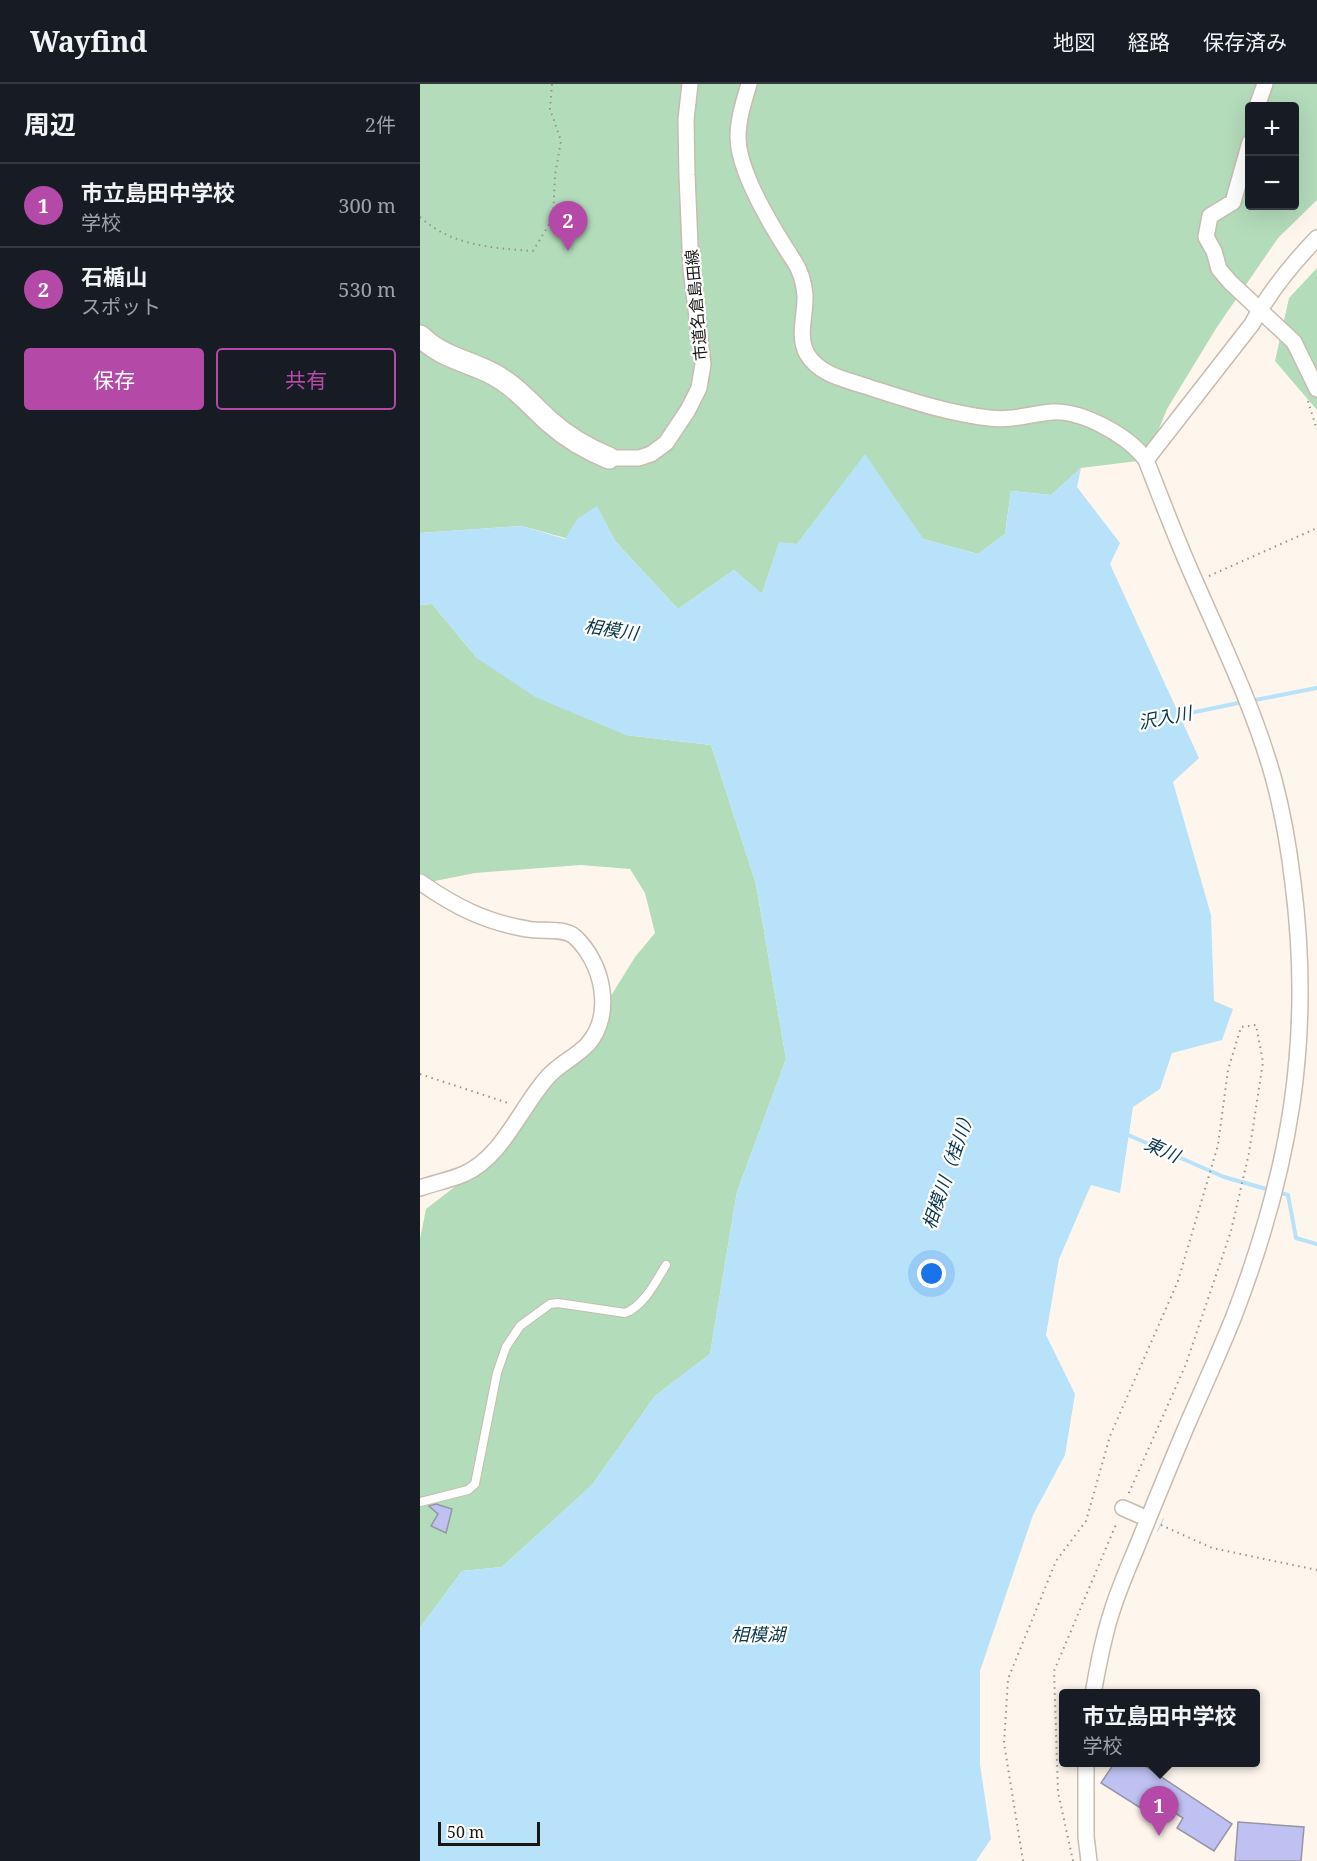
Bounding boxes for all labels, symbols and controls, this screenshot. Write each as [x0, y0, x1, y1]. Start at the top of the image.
text: Wayfind [30, 22, 148, 60]
text: 地図 [1053, 28, 1095, 56]
text: 経路 [1128, 28, 1170, 56]
text: 保存済み [1203, 28, 1287, 56]
map controls [1245, 102, 1299, 210]
button: + [1245, 102, 1299, 156]
text: 周辺 [24, 106, 76, 142]
text: 2件 [365, 111, 396, 138]
button: − [1245, 156, 1299, 210]
text: 市立島田中学校 [81, 177, 235, 207]
text: 1 [38, 192, 49, 219]
text: 300 m [338, 192, 396, 219]
pin: 2 [548, 202, 588, 251]
text: 学校 [81, 209, 121, 236]
street label: 市道名倉島田線 [680, 248, 712, 362]
text: 石楯山 [81, 261, 147, 291]
text: 2 [38, 276, 49, 303]
text: 530 m [338, 276, 396, 303]
text: スポット [81, 293, 161, 320]
button: 保存 [24, 348, 204, 410]
button: 共有 [216, 348, 396, 410]
water label: 相模川 [583, 613, 642, 645]
water label: 沢入川 [1136, 700, 1196, 734]
water label: 相模川（桂川） [916, 1105, 980, 1232]
water label: 東川 [1141, 1131, 1186, 1168]
your location [917, 1259, 946, 1288]
water label: 相模湖 [731, 1622, 788, 1646]
popup [1059, 1689, 1260, 1767]
text: 市立島田中学校 [1082, 1700, 1237, 1730]
text: 学校 [1082, 1732, 1122, 1759]
pin: 1 [1140, 1786, 1178, 1836]
scale bar [438, 1819, 540, 1846]
text: 50 m [447, 1821, 484, 1843]

